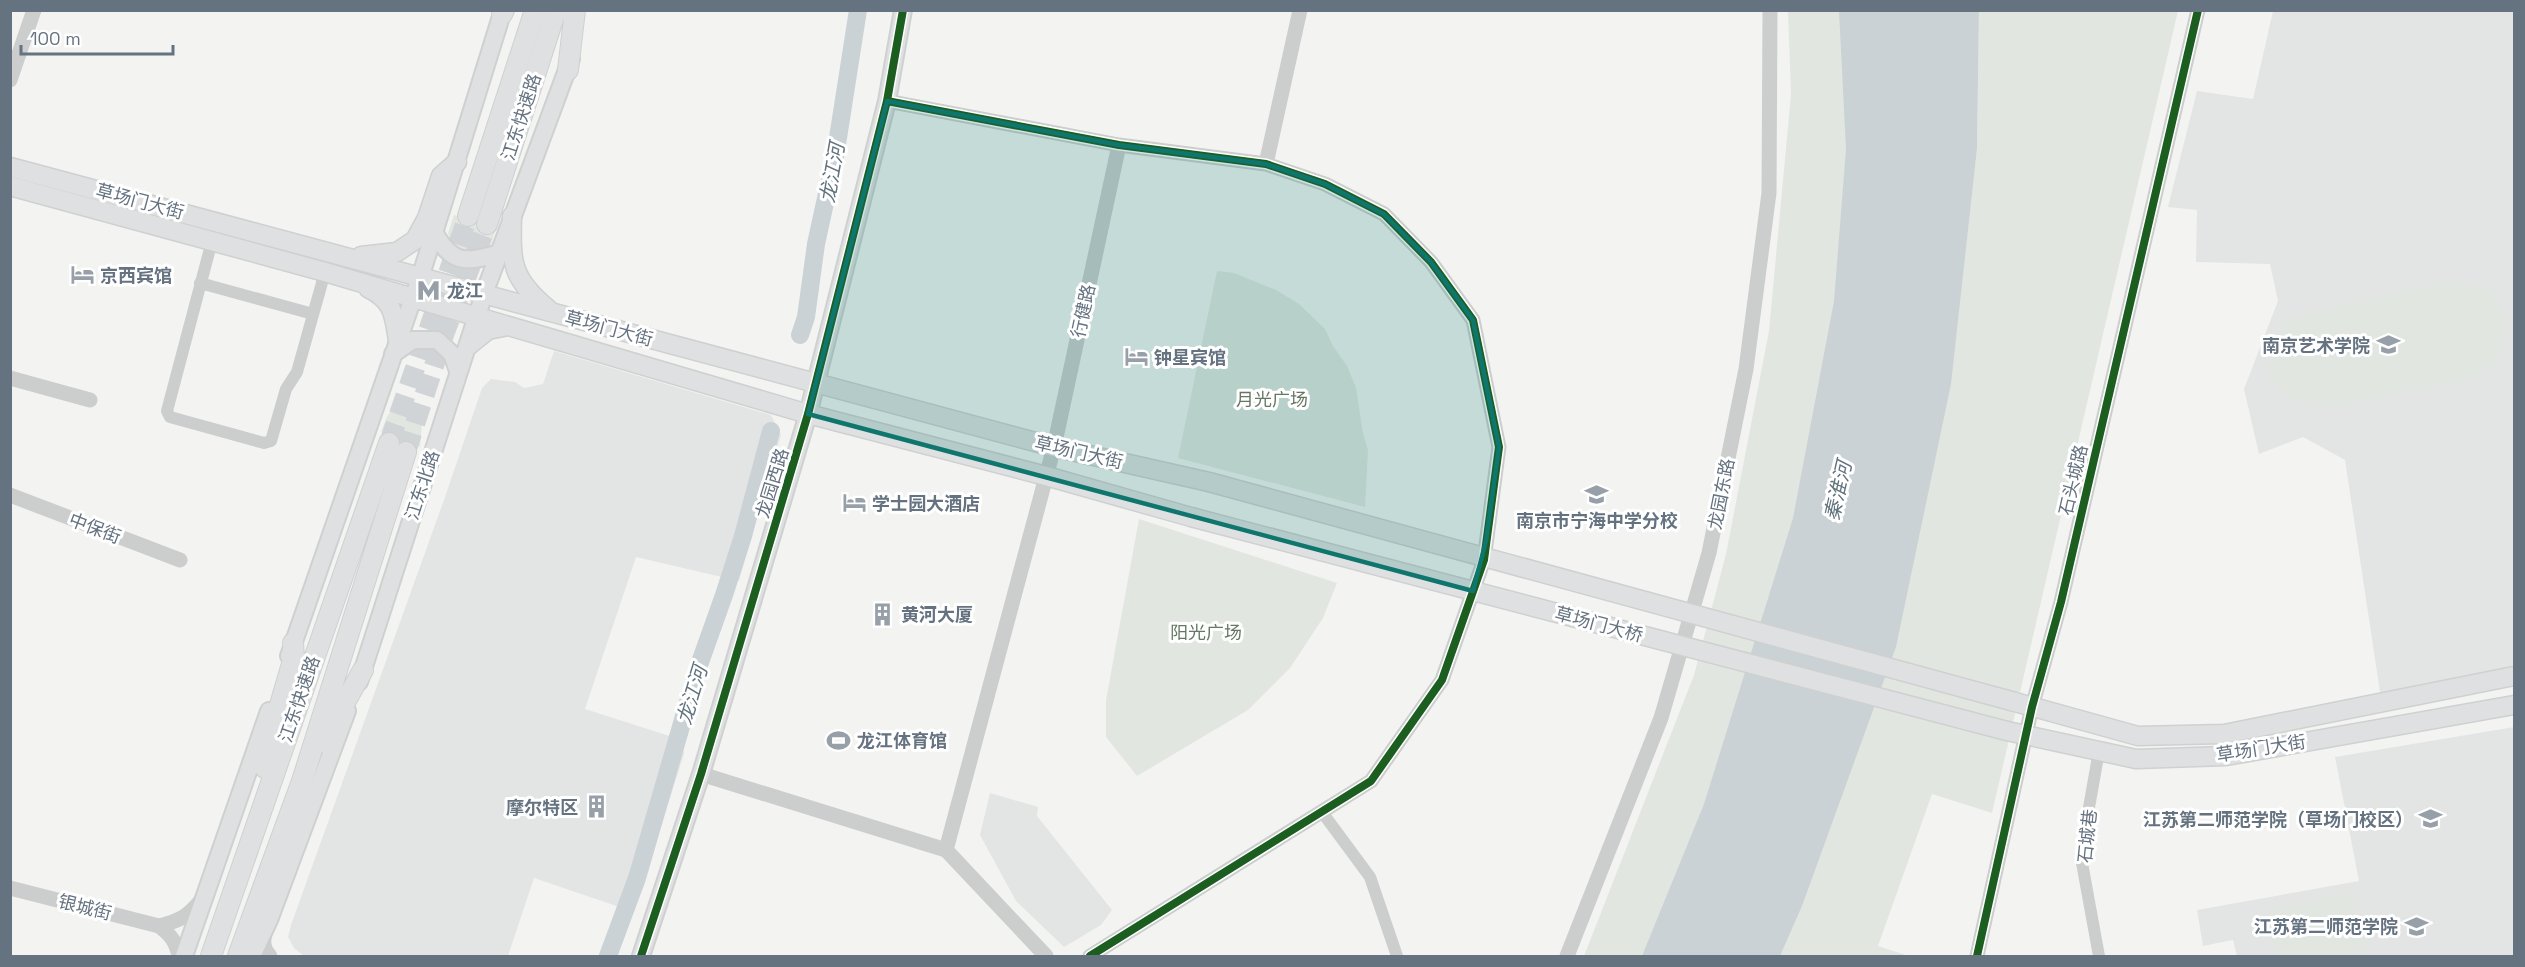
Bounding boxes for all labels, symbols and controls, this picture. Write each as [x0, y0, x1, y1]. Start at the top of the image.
scale bar [21, 18, 172, 56]
text: 100 m [30, 27, 81, 50]
street label: 江东快速路 [496, 71, 546, 163]
water label: 龙江河 [814, 137, 851, 205]
street label: 草场门大街 [94, 178, 186, 224]
hotel icon: 京西宾馆 [69, 262, 95, 288]
place label: 京西宾馆 [100, 264, 172, 287]
metro station icon: 龙江 [416, 277, 442, 303]
place label: 龙江 [447, 279, 483, 302]
street label: 行健路 [1066, 282, 1100, 340]
street label: 草场门大街 [563, 305, 655, 351]
school or university icon: 南京艺术学院 [2375, 332, 2401, 358]
place label: 南京艺术学院 [2262, 334, 2370, 357]
hotel icon: 钟星宾馆 [1123, 344, 1149, 370]
place label: 钟星宾馆 [1154, 346, 1226, 369]
park label: 月光广场 [1236, 388, 1308, 411]
street label: 草场门大街 [1033, 431, 1125, 473]
street label: 石头城路 [2054, 442, 2092, 518]
street label: 龙园西路 [750, 445, 794, 521]
street label: 江东北路 [400, 447, 444, 523]
water label: 秦淮河 [1819, 455, 1858, 523]
street label: 龙园东路 [1703, 456, 1739, 532]
school or university icon: 南京市宁海中学分校 [1584, 481, 1610, 507]
hotel icon: 学士园大酒店 [841, 490, 867, 516]
place label: 学士园大酒店 [872, 492, 980, 515]
street label: 中保街 [66, 508, 124, 548]
place label: 南京市宁海中学分校 [1516, 509, 1678, 532]
building icon: 黄河大厦 [870, 601, 896, 627]
street label: 草场门大桥 [1553, 601, 1645, 647]
place label: 黄河大厦 [901, 603, 973, 626]
park label: 阳光广场 [1170, 621, 1242, 644]
street label: 江东快速路 [273, 653, 325, 745]
water label: 龙江河 [671, 659, 714, 727]
sports icon: 龙江体育馆 [826, 727, 852, 753]
place label: 龙江体育馆 [857, 729, 947, 752]
street label: 草场门大街 [2215, 730, 2307, 766]
building icon: 摩尔特区 [583, 794, 609, 820]
place label: 摩尔特区 [506, 796, 578, 819]
school or university icon: 江苏第二师范学院（草场门校区） [2418, 806, 2444, 832]
street label: 石城巷 [2073, 808, 2101, 864]
place label: 江苏第二师范学院（草场门校区） [2143, 808, 2413, 831]
street label: 银城街 [56, 889, 114, 925]
school or university icon: 江苏第二师范学院 [2403, 913, 2429, 939]
place label: 江苏第二师范学院 [2254, 915, 2398, 938]

